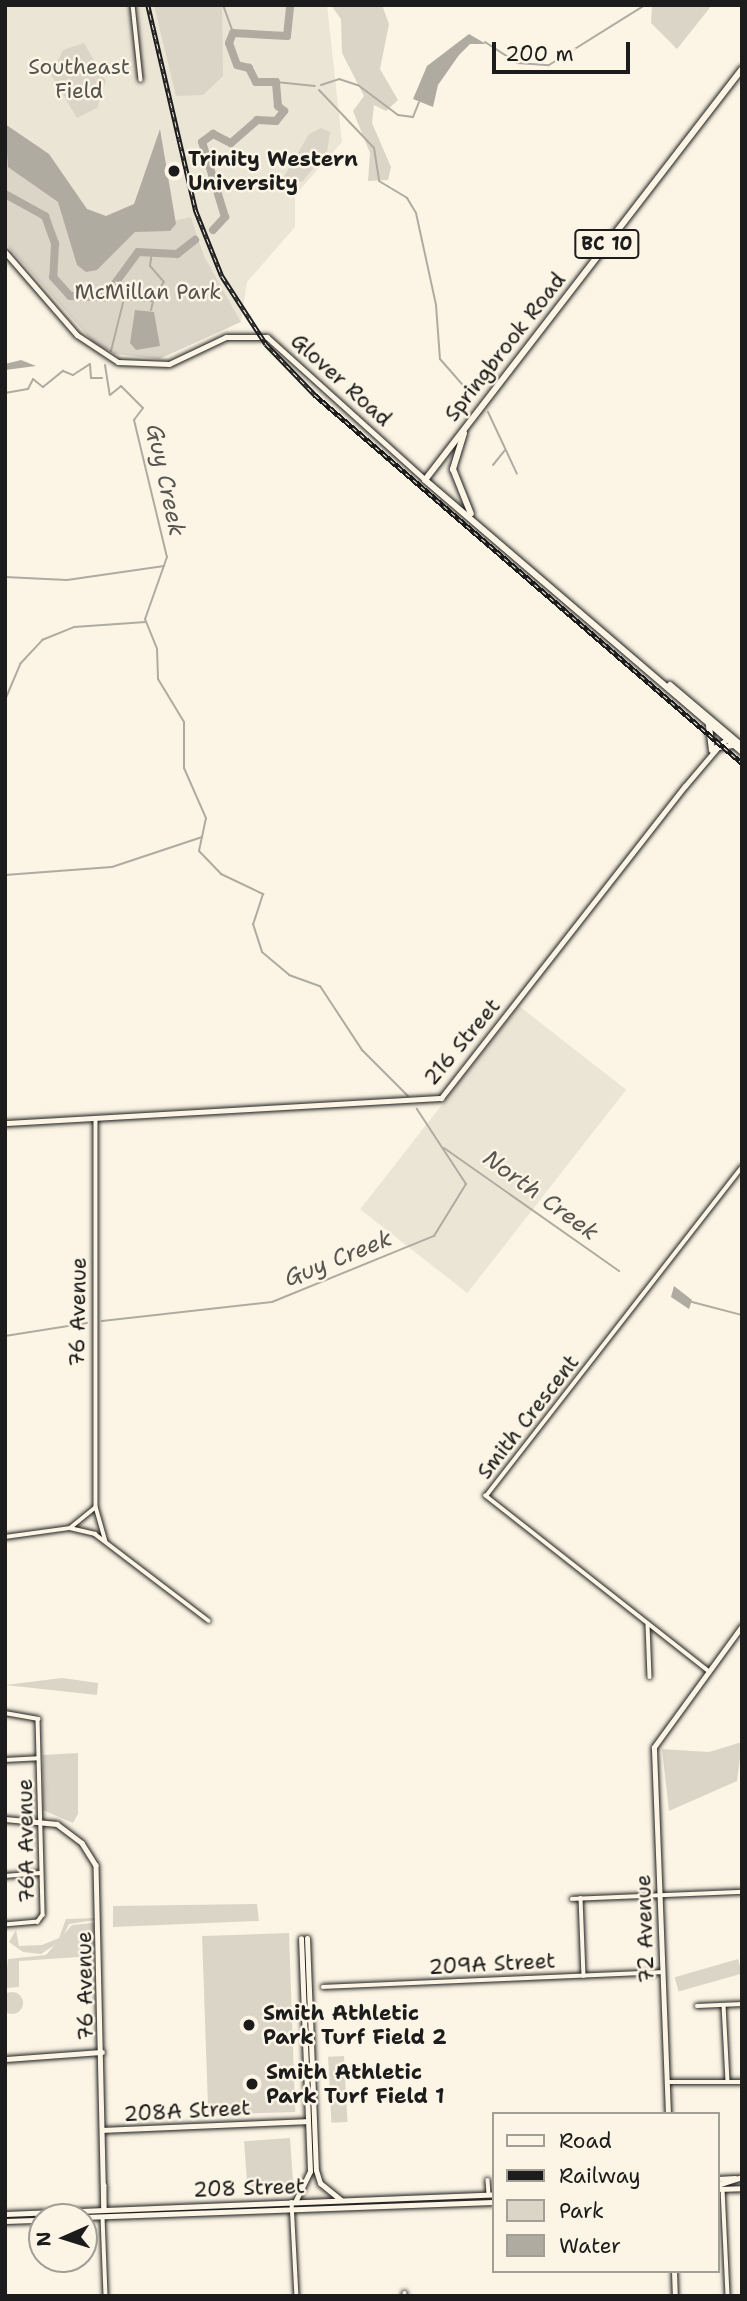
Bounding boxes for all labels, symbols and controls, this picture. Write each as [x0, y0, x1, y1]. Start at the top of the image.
scale bar [495, 28, 633, 72]
text: 200 m [505, 40, 574, 68]
park label: Southeast Field [28, 54, 130, 104]
place label: Trinity Western University [188, 146, 358, 196]
marker: Trinity Western University [166, 163, 182, 179]
road number: BC 10 [574, 228, 640, 260]
street label: Springbrook Road [439, 268, 571, 426]
park label: McMillan Park [75, 279, 221, 305]
street label: Glover Road [286, 328, 396, 432]
water label: Guy Creek [141, 421, 191, 539]
street label: 216 Street [418, 994, 506, 1090]
water label: North Creek [478, 1144, 604, 1246]
water label: Guy Creek [280, 1224, 396, 1292]
street label: 76 Avenue [64, 1257, 92, 1367]
street label: Smith Crescent [472, 1350, 584, 1484]
street label: 76A Avenue [12, 1778, 40, 1904]
street label: 72 Avenue [631, 1874, 659, 1984]
street label: 76 Avenue [71, 1931, 99, 2041]
street label: 209A Street [428, 1948, 556, 1980]
place label: Smith Athletic Park Turf Field 2 [263, 2000, 447, 2050]
marker: Smith Athletic Park Turf Field 2 [241, 2017, 257, 2033]
place label: Smith Athletic Park Turf Field 1 [266, 2059, 445, 2109]
marker: Smith Athletic Park Turf Field 1 [244, 2076, 260, 2092]
street label: 208A Street [123, 2095, 251, 2127]
legend [491, 2112, 719, 2273]
text: Road [559, 2127, 612, 2155]
text: Railway [559, 2162, 641, 2190]
street label: 208 Street [193, 2173, 305, 2203]
text: Park [559, 2197, 604, 2225]
north arrow [28, 2203, 98, 2273]
text: N [31, 2231, 56, 2247]
text: Water [559, 2232, 621, 2260]

